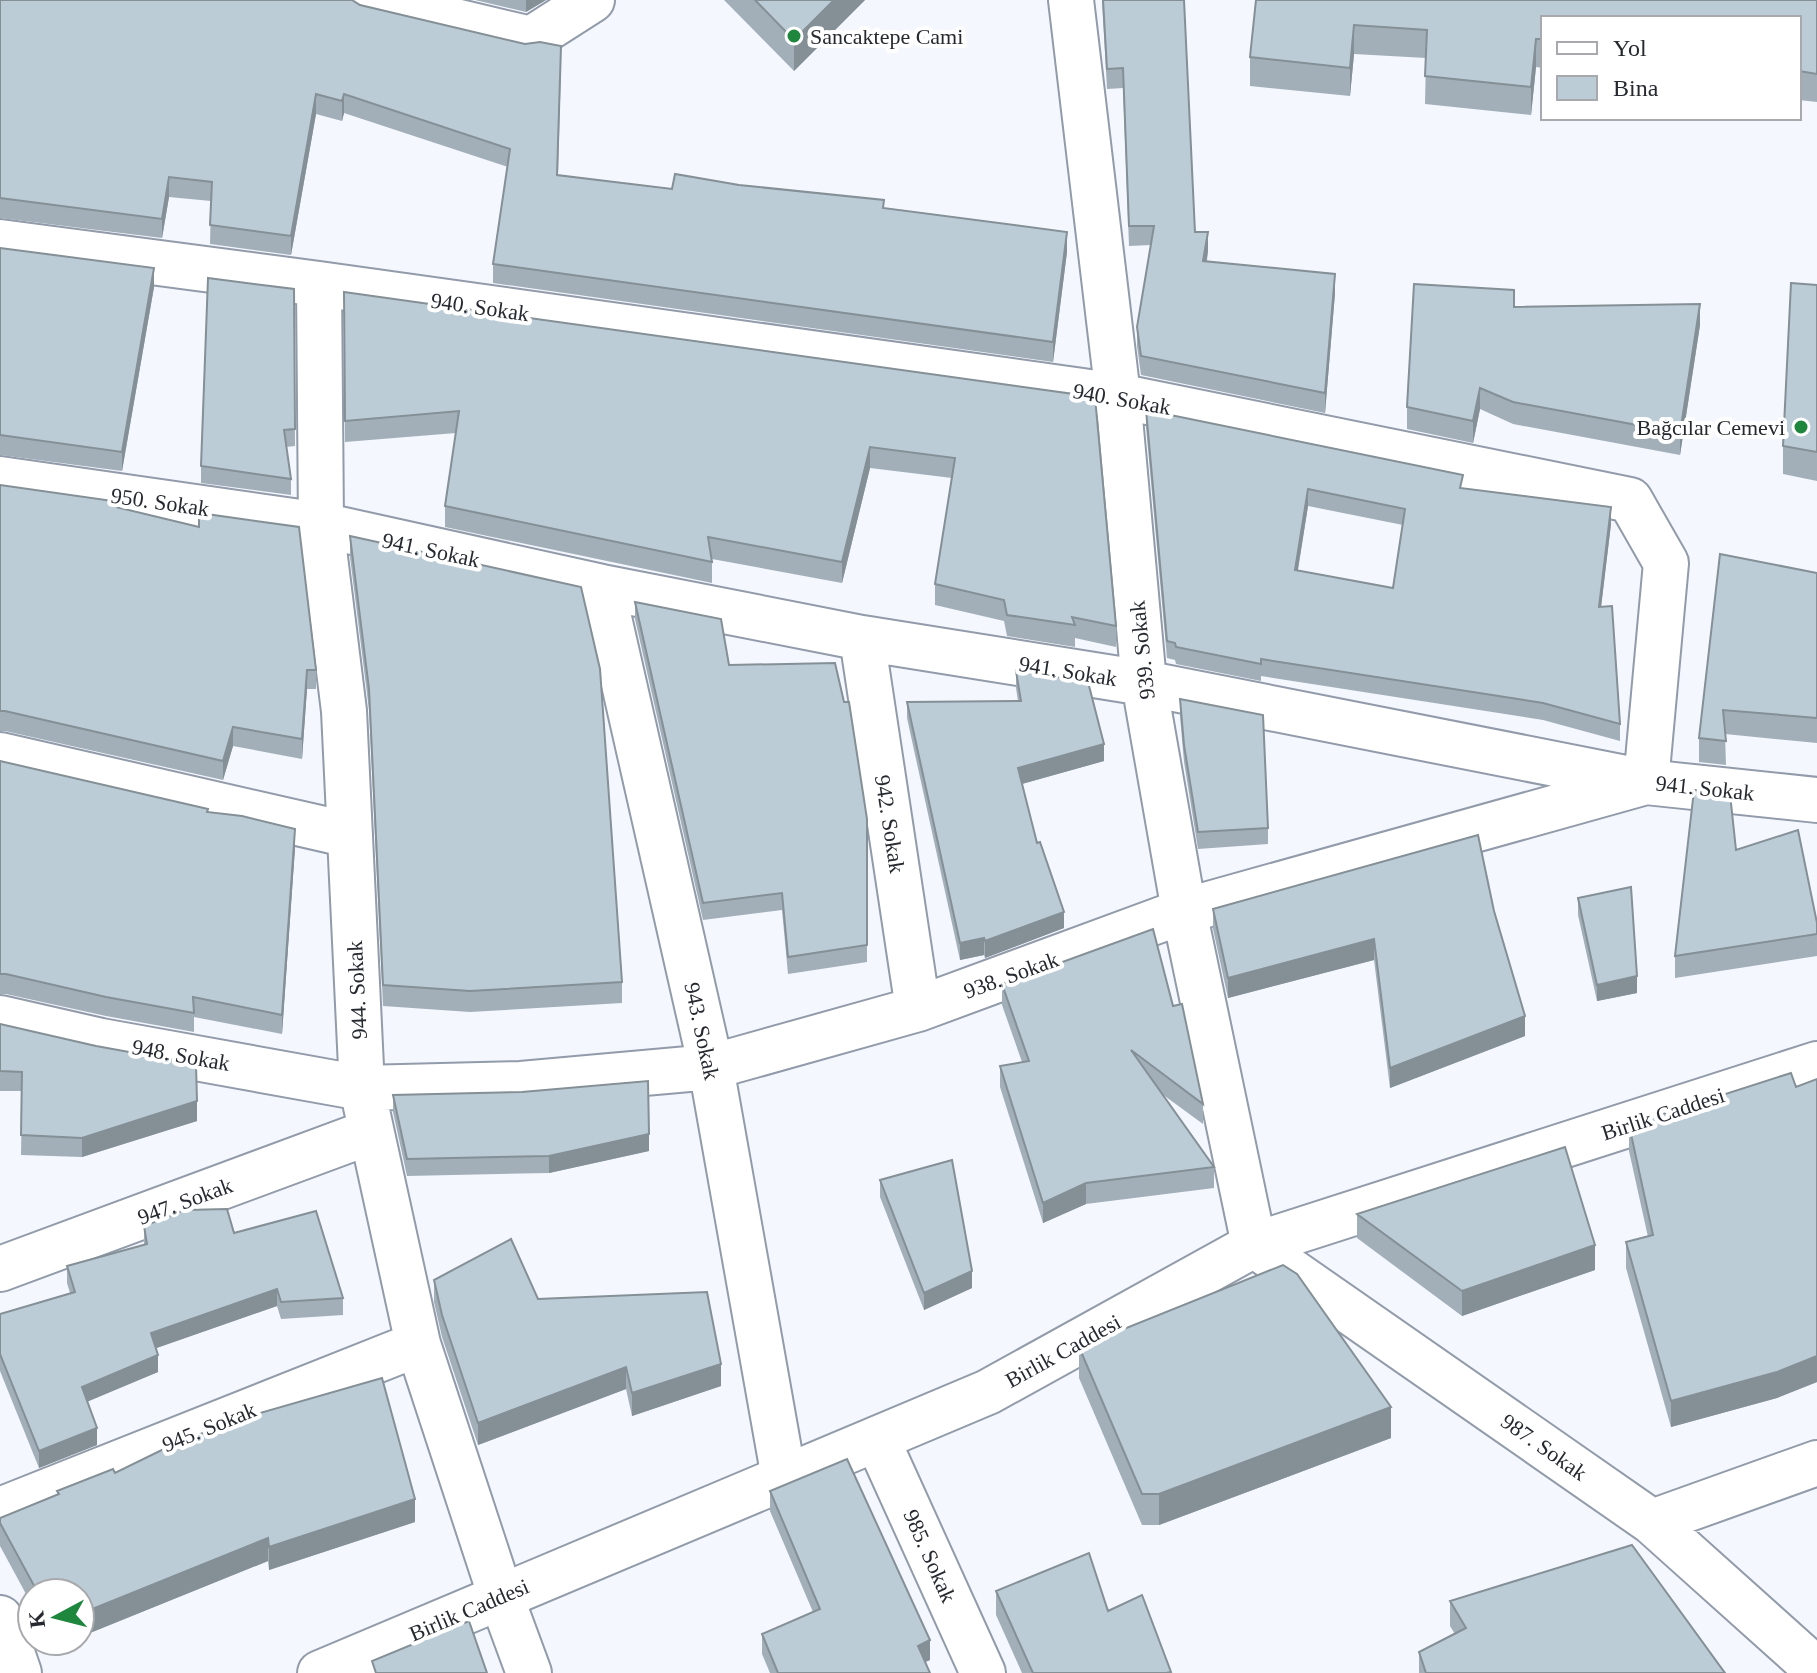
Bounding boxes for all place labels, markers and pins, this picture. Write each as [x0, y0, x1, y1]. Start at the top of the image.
place label: Sancaktepe Cami [810, 24, 963, 49]
marker: Sancaktepe Cami [785, 27, 803, 45]
place label: Bağcılar Cemevi [1637, 415, 1785, 440]
marker: Bağcılar Cemevi [1792, 418, 1810, 436]

